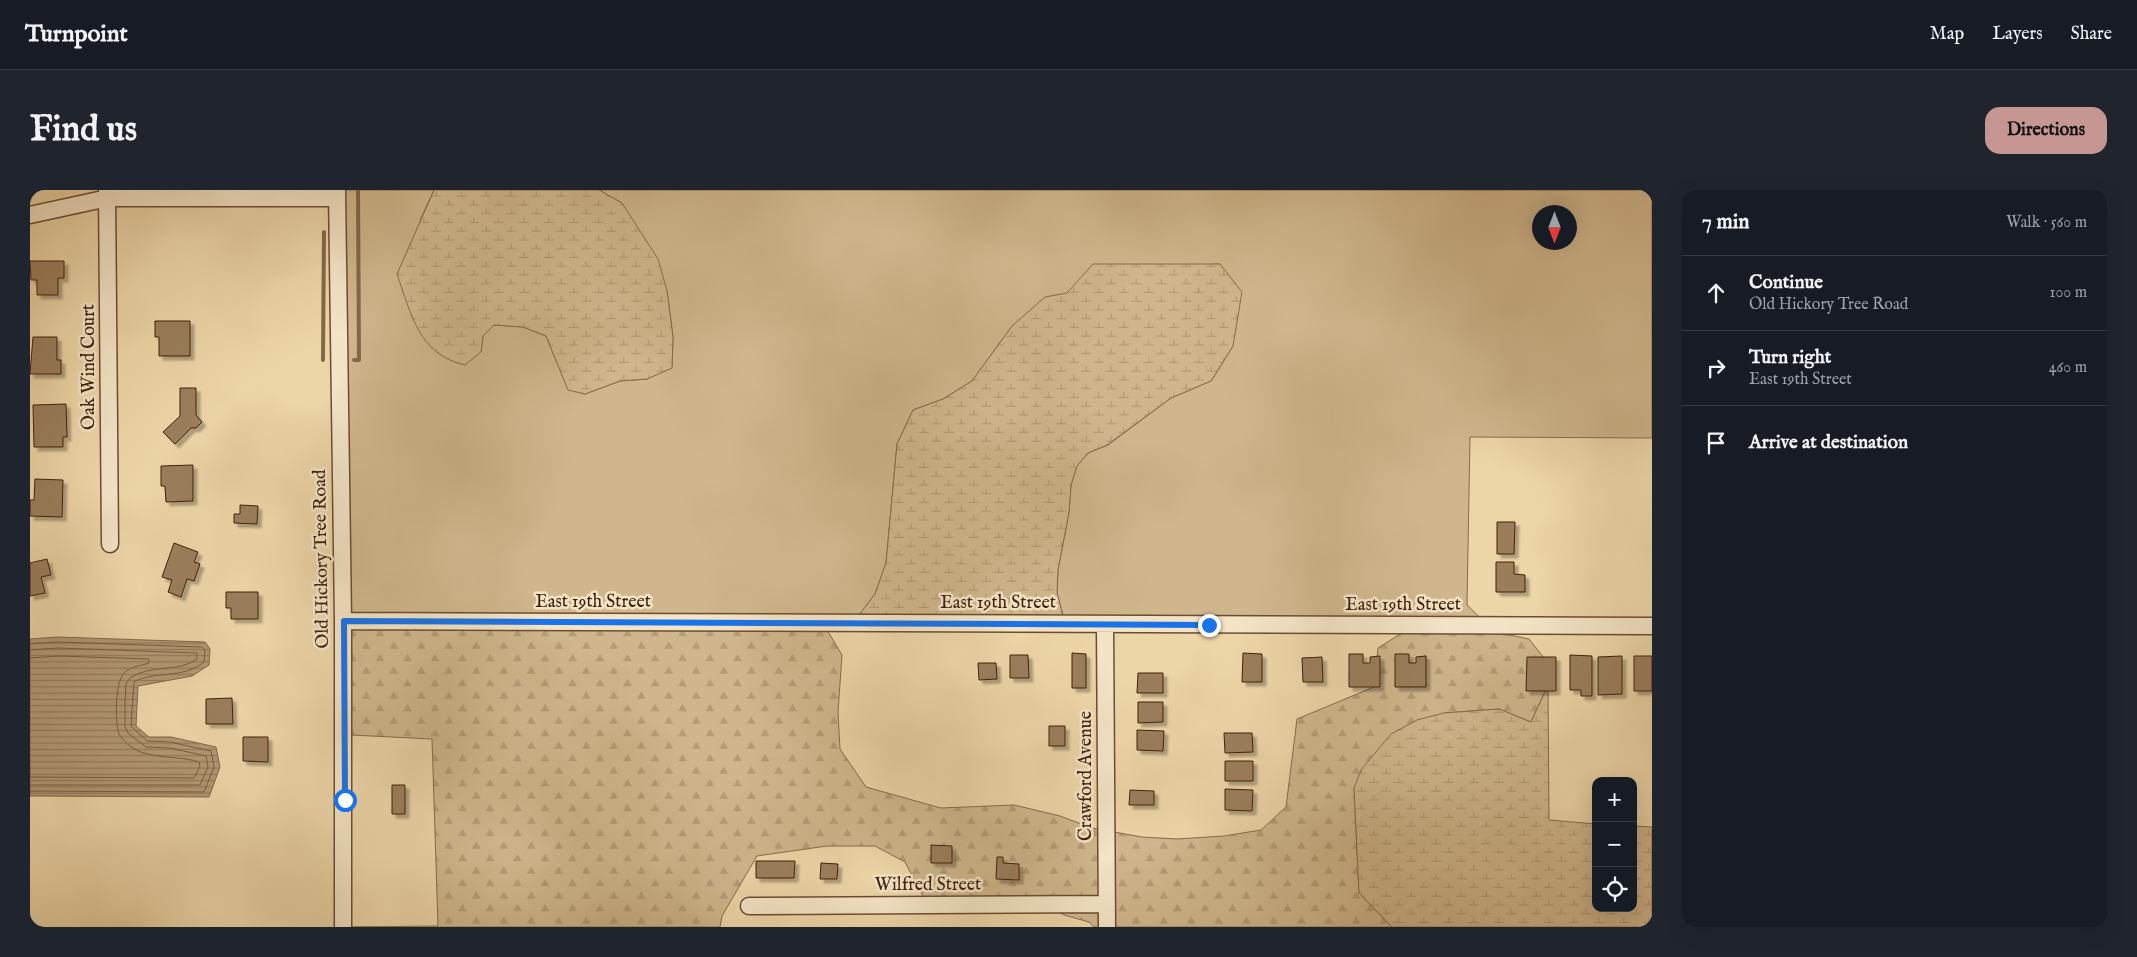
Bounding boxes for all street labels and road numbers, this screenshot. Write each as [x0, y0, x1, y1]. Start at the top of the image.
street label: Oak Wind Court [78, 304, 101, 430]
street label: Old Hickory Tree Road [309, 469, 335, 649]
street label: East 19th Street [535, 591, 651, 614]
street label: East 19th Street [940, 592, 1056, 615]
street label: East 19th Street [1345, 594, 1461, 617]
street label: Crawford Avenue [1075, 711, 1098, 841]
street label: Wilfred Street [875, 874, 981, 897]

